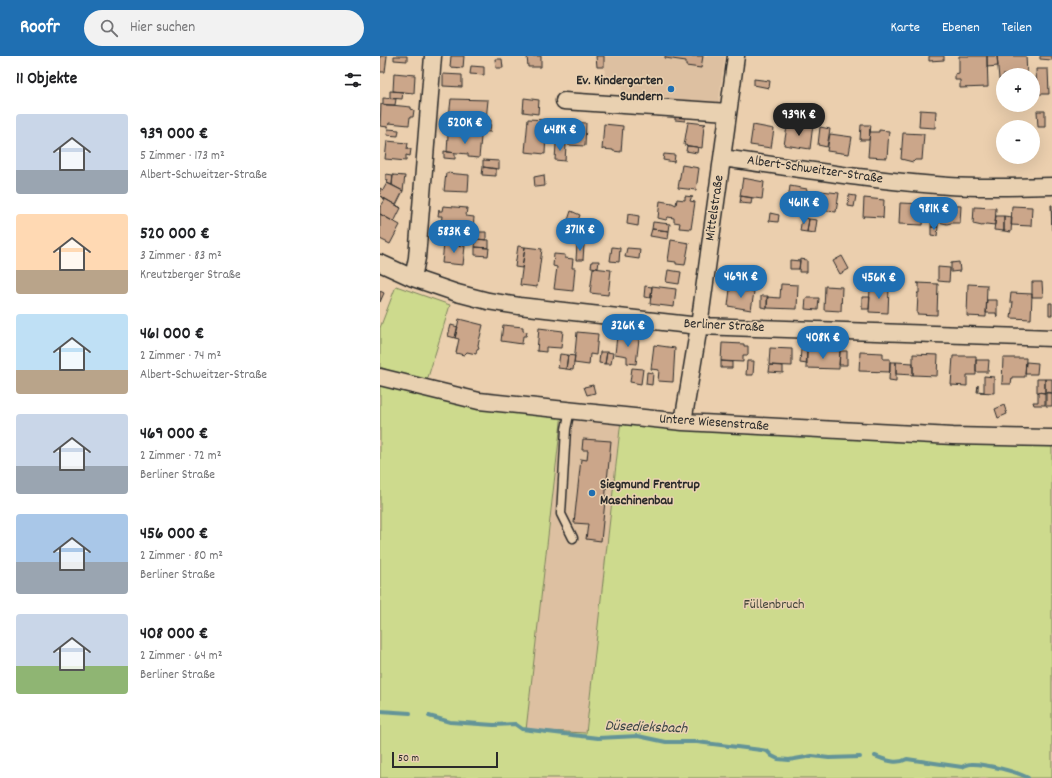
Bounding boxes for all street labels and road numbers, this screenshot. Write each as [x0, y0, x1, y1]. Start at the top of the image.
street label: Albert-Schweitzer-Straße [746, 151, 884, 189]
street label: Mittelstraße [700, 174, 730, 242]
street label: Berliner Straße [683, 314, 765, 338]
street label: Untere Wiesenstraße [658, 409, 770, 437]

